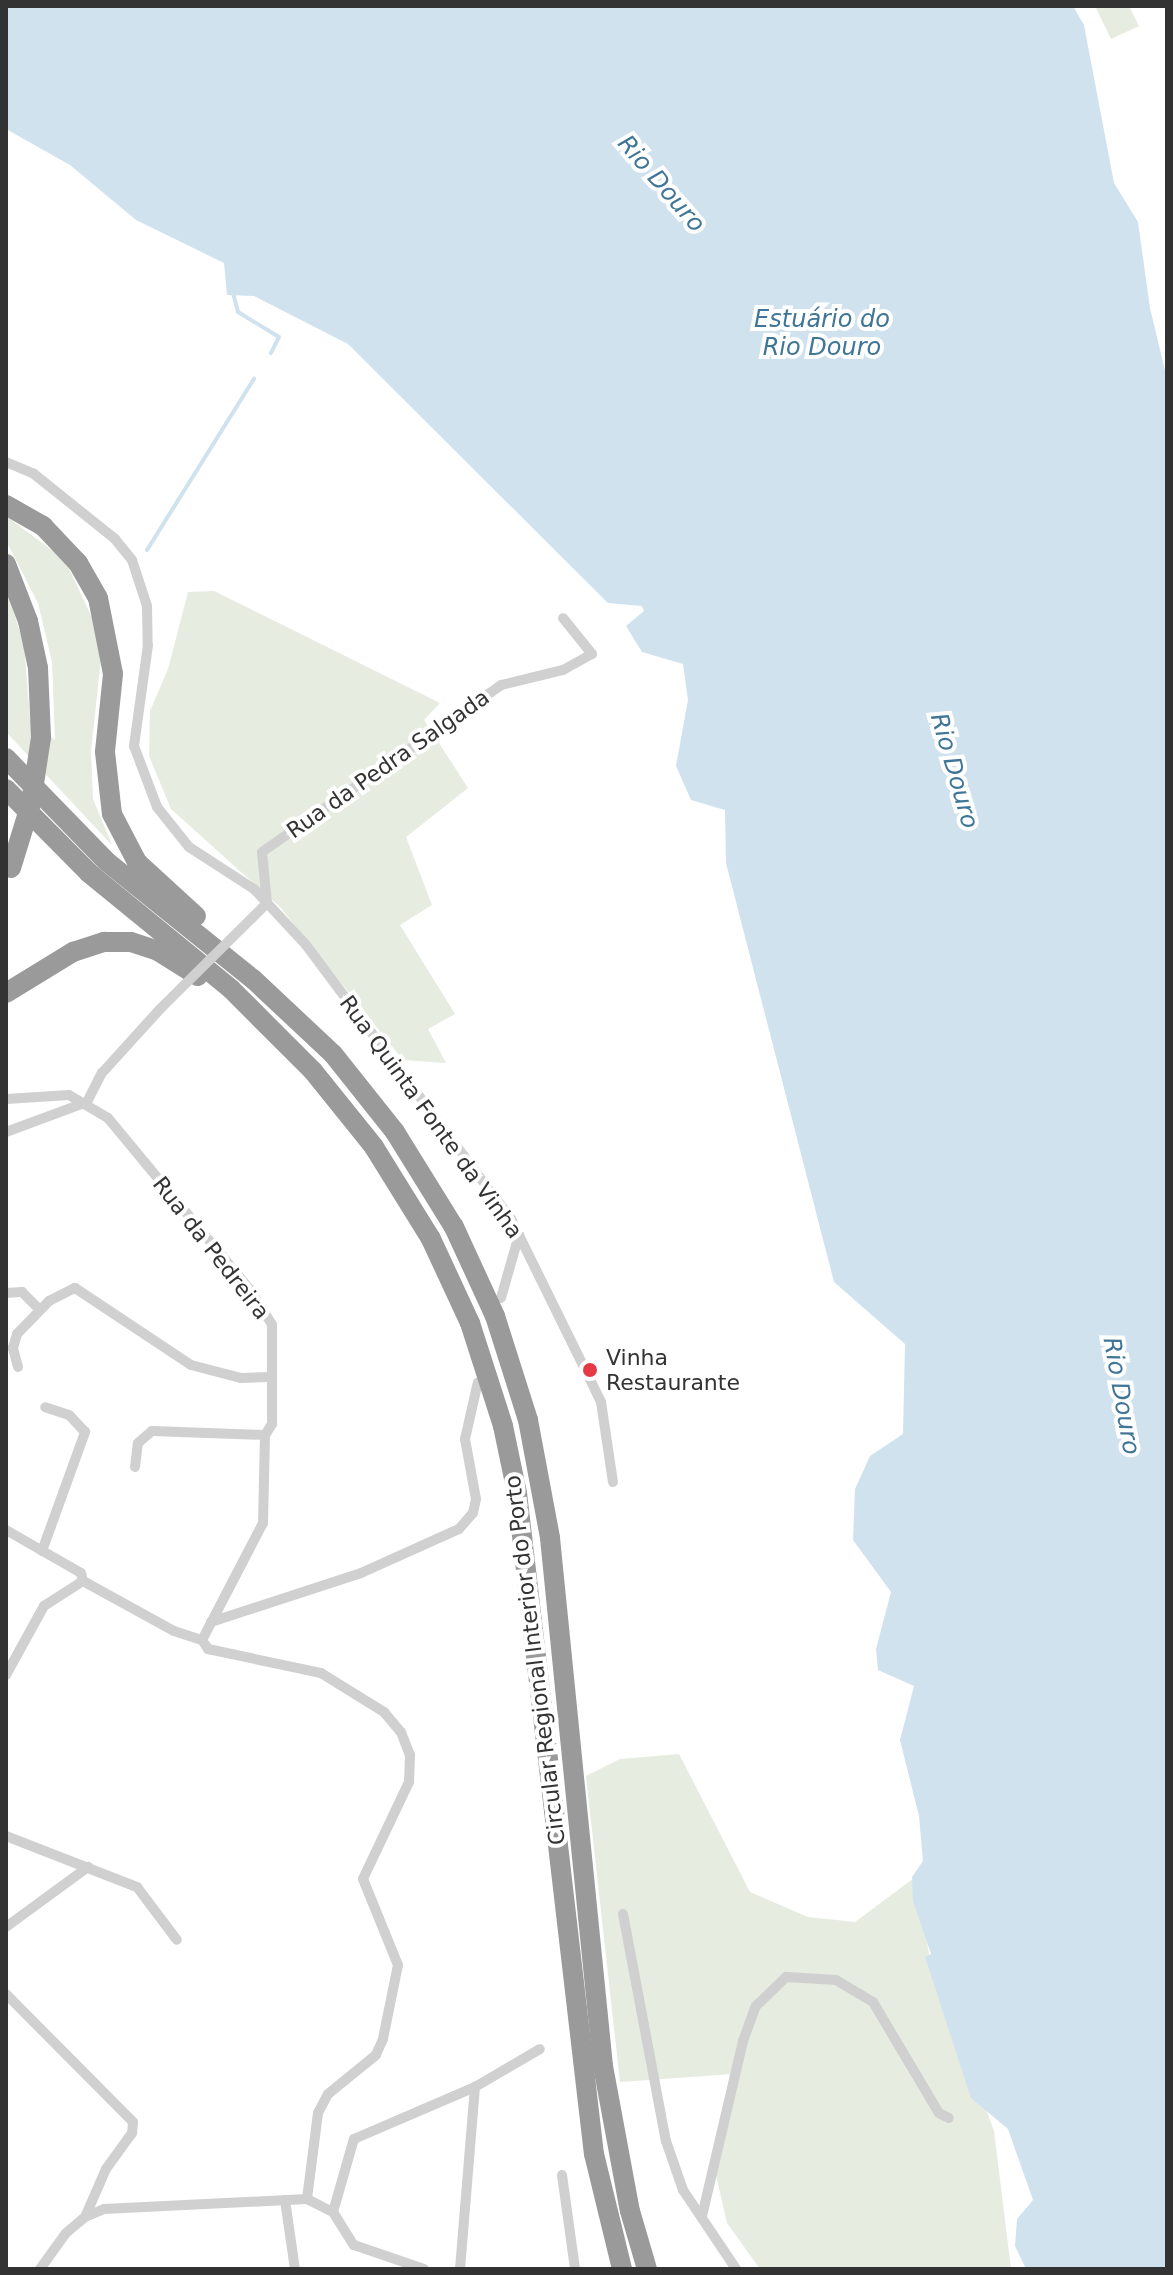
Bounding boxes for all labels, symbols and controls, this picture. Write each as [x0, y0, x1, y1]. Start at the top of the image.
water label: Rio Douro [611, 130, 711, 238]
water label: Estuário do Rio Douro [754, 306, 890, 362]
street label: Rua da Pedra Salgada [282, 684, 494, 844]
water label: Rio Douro [924, 710, 984, 832]
street label: Rua Quinta Fonte da Vinha [334, 990, 528, 1244]
street label: Rua da Pedreira [147, 1171, 275, 1325]
water label: Rio Douro [1097, 1335, 1145, 1457]
place label: Vinha Restaurante [606, 1344, 740, 1396]
marker: Vinha Restaurante [581, 1361, 599, 1379]
street label: Circular Regional Interior do Porto [499, 1474, 571, 1846]

